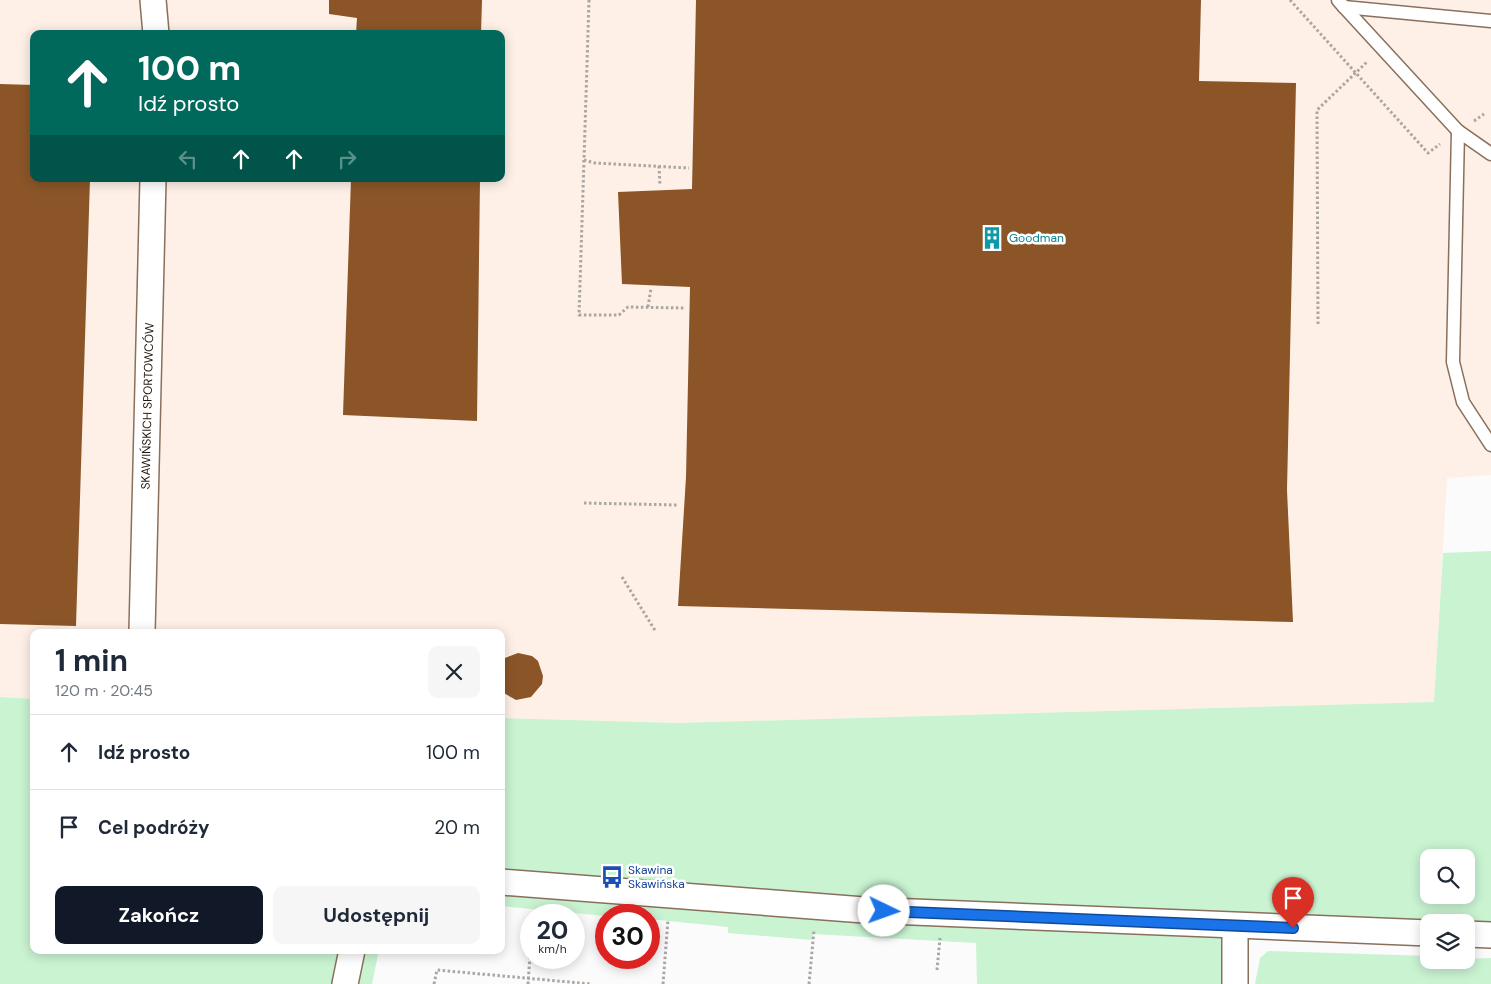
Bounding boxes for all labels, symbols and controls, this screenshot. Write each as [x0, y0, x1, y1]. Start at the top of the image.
text: 100 m [138, 45, 241, 91]
icon: ahead [55, 50, 120, 115]
text: Idź prosto [138, 89, 239, 118]
icon: left [174, 145, 202, 173]
icon: ahead [227, 145, 255, 173]
icon: ahead [280, 145, 308, 173]
icon: right [333, 145, 361, 173]
building icon: Goodman [979, 225, 1005, 251]
place label: Goodman [1009, 230, 1064, 246]
street label: SKAWIŃSKICH SPORTOWCÓW [137, 322, 158, 490]
text: 1 min [55, 641, 128, 680]
button: close [428, 646, 480, 698]
text: 120 m · 20:45 [55, 680, 153, 701]
icon: ahead [55, 738, 83, 766]
text: Idź prosto [98, 740, 190, 765]
text: 100 m [426, 740, 480, 765]
icon: arrive [55, 813, 83, 841]
text: Cel podróży [98, 815, 209, 840]
text: 20 m [434, 815, 480, 840]
map controls [1420, 849, 1475, 969]
button: search [1420, 849, 1475, 904]
place label: Skawina Skawińska [628, 862, 685, 892]
bus stop icon: Skawina Skawińska [599, 864, 625, 890]
pin [1272, 877, 1314, 928]
position arrow [857, 884, 909, 936]
icon: arrive [1279, 884, 1307, 912]
button: Zakończ [55, 886, 263, 944]
button: Udostępnij [273, 886, 480, 944]
speed limit sign: 30 [595, 904, 660, 969]
text: 20 [537, 914, 568, 947]
button: layers [1420, 914, 1475, 969]
text: km/h [538, 941, 567, 957]

